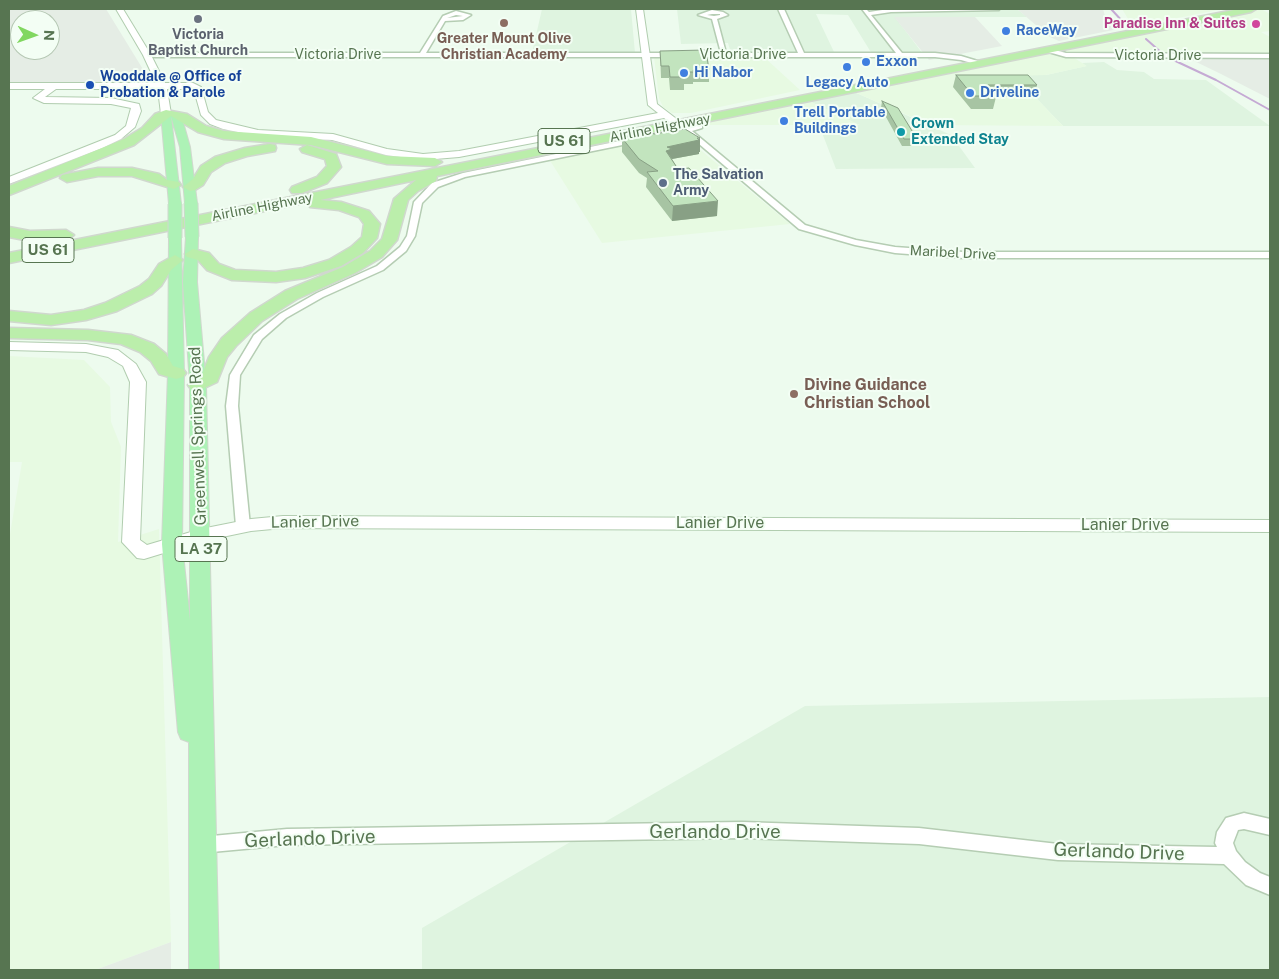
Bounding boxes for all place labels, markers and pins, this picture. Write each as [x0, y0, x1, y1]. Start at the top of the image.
marker: Victoria Baptist Church [192, 13, 204, 25]
place label: Paradise Inn & Suites [1104, 16, 1246, 32]
marker: Greater Mount Olive Christian Academy [498, 17, 510, 29]
marker: Paradise Inn & Suites [1250, 18, 1262, 30]
place label: RaceWay [1016, 23, 1077, 39]
marker: RaceWay [1000, 25, 1012, 37]
place label: Victoria Baptist Church [148, 27, 248, 59]
place label: Greater Mount Olive Christian Academy [437, 31, 571, 64]
place label: Exxon [876, 54, 917, 70]
marker: Exxon [860, 56, 872, 68]
marker: Legacy Auto [841, 61, 853, 73]
place label: Hi Nabor [694, 65, 753, 81]
marker: Hi Nabor [678, 67, 690, 79]
place label: Wooddale @ Office of Probation & Parole [100, 69, 242, 102]
place label: Legacy Auto [806, 75, 888, 91]
marker: Wooddale @ Office of Probation & Parole [84, 79, 96, 91]
place label: Driveline [980, 85, 1039, 101]
marker: Driveline [964, 87, 976, 99]
place label: Trell Portable Buildings [794, 105, 886, 138]
marker: Trell Portable Buildings [778, 115, 790, 127]
place label: Crown Extended Stay [911, 116, 1009, 148]
marker: Crown Extended Stay [895, 126, 907, 138]
place label: The Salvation Army [673, 167, 764, 200]
marker: The Salvation Army [657, 177, 669, 189]
place label: Divine Guidance Christian School [804, 375, 930, 413]
marker: Divine Guidance Christian School [788, 388, 800, 400]

